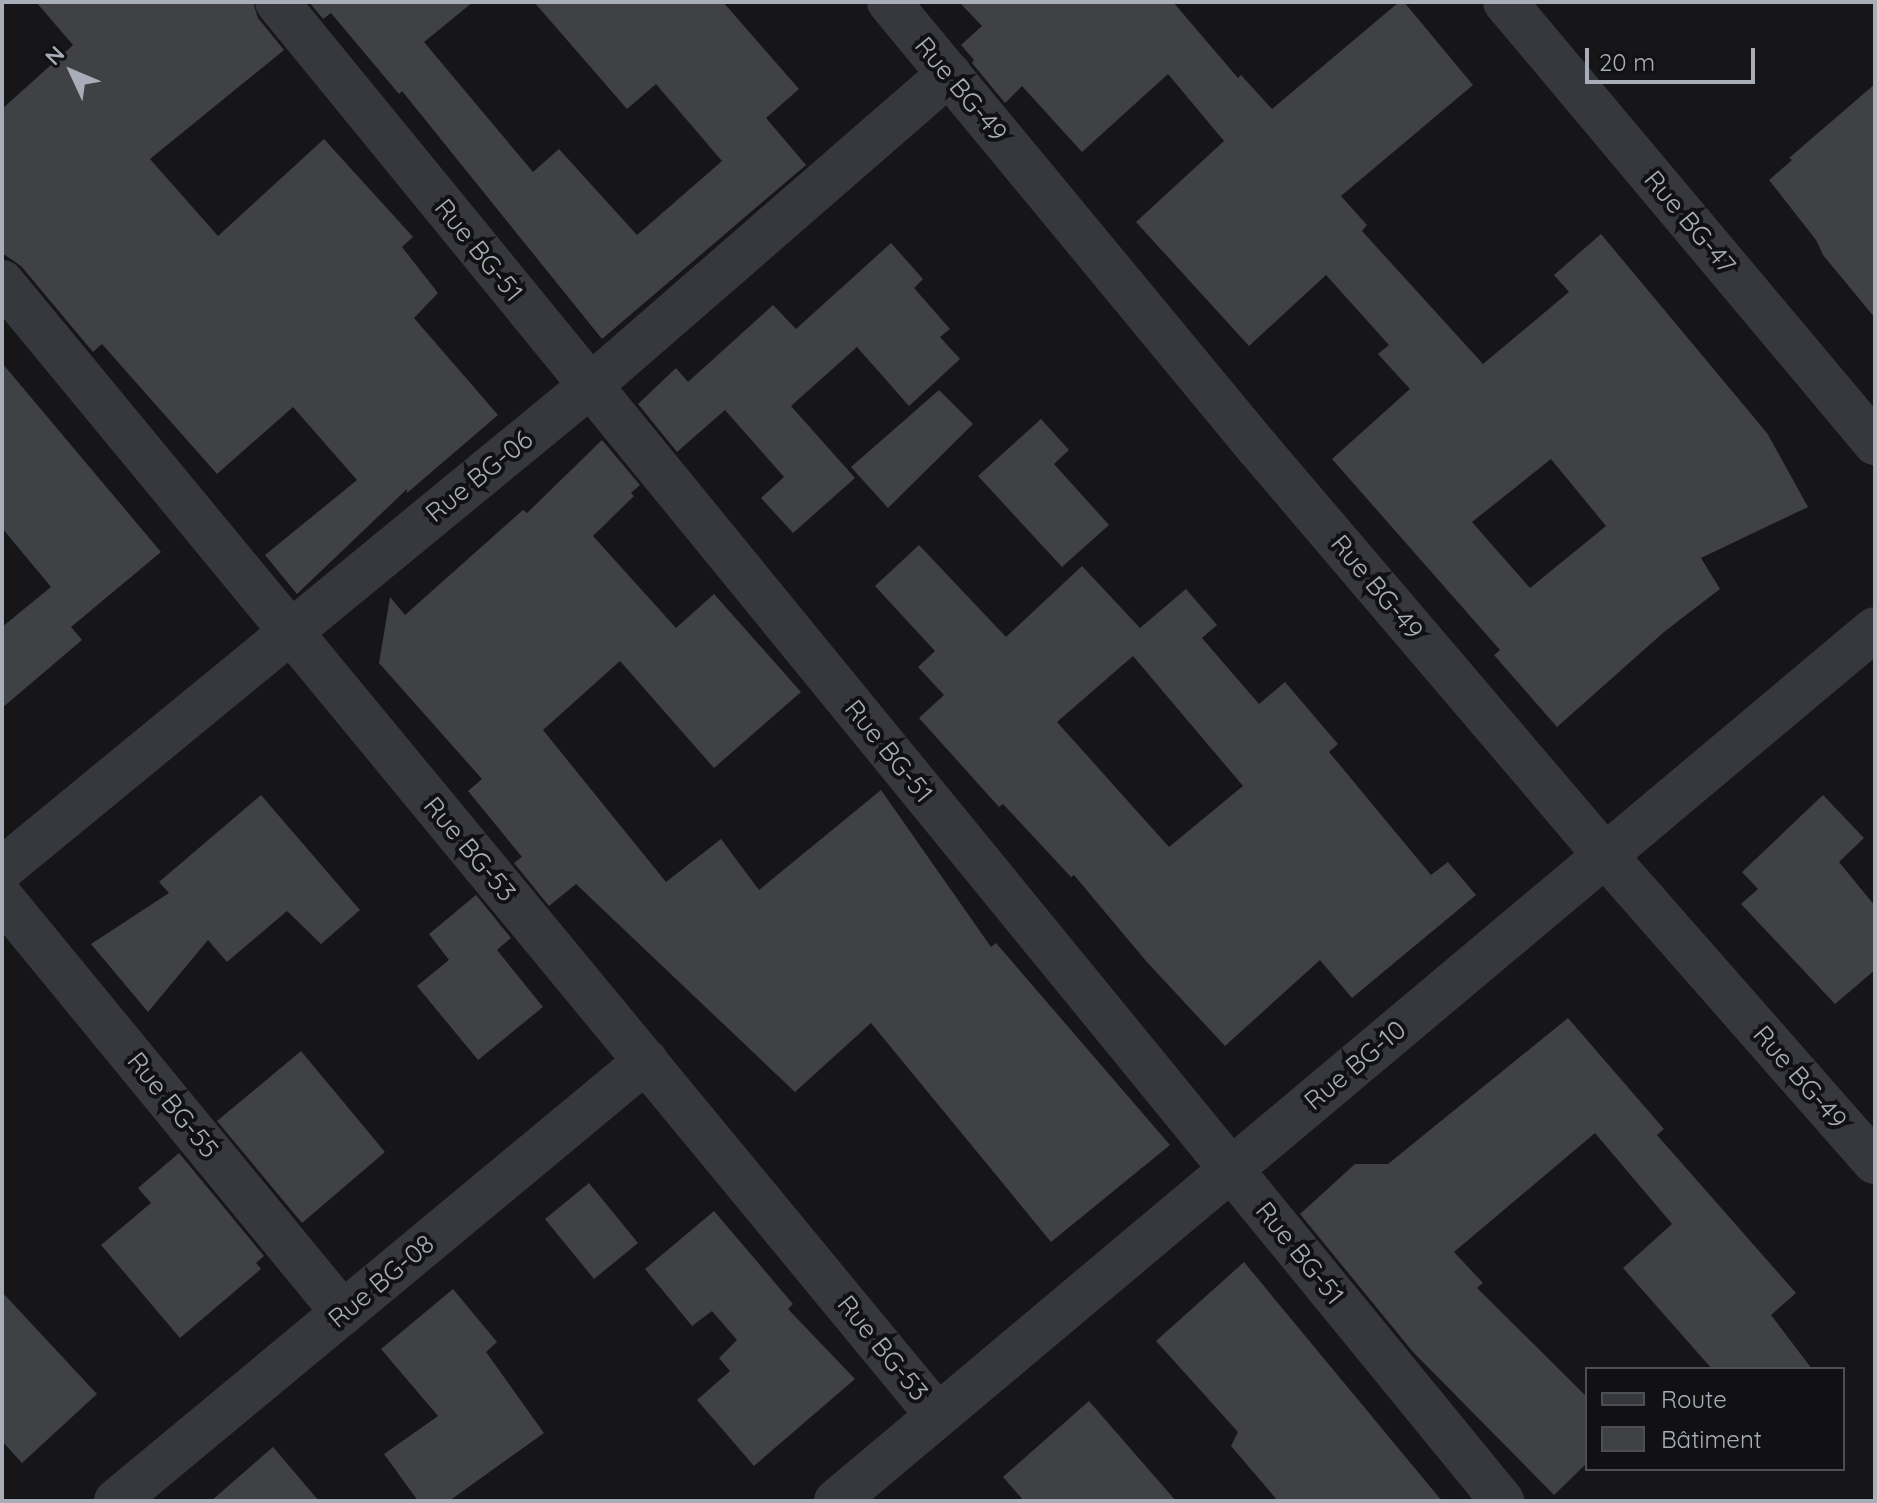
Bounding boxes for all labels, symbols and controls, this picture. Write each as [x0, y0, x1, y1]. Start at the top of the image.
street label: Rue BG-49 [908, 30, 1014, 148]
north arrow [32, 32, 112, 112]
scale bar [1589, 32, 1759, 82]
text: N [39, 40, 70, 71]
text: 20 m [1599, 47, 1655, 77]
street label: Rue BG-47 [1638, 164, 1742, 280]
street label: Rue BG-51 [428, 193, 530, 307]
street label: Rue BG-06 [419, 423, 539, 529]
street label: Rue BG-49 [1324, 528, 1430, 646]
street label: Rue BG-51 [838, 694, 940, 808]
street label: Rue BG-53 [417, 790, 523, 908]
street label: Rue BG-10 [1298, 1014, 1412, 1116]
street label: Rue BG-49 [1747, 1019, 1853, 1135]
street label: Rue BG-55 [121, 1046, 225, 1164]
street label: Rue BG-51 [1249, 1196, 1351, 1310]
street label: Rue BG-08 [322, 1228, 440, 1334]
street label: Rue BG-53 [831, 1289, 935, 1407]
legend [1585, 1367, 1845, 1471]
text: Route [1661, 1384, 1727, 1414]
text: Bâtiment [1661, 1424, 1762, 1454]

